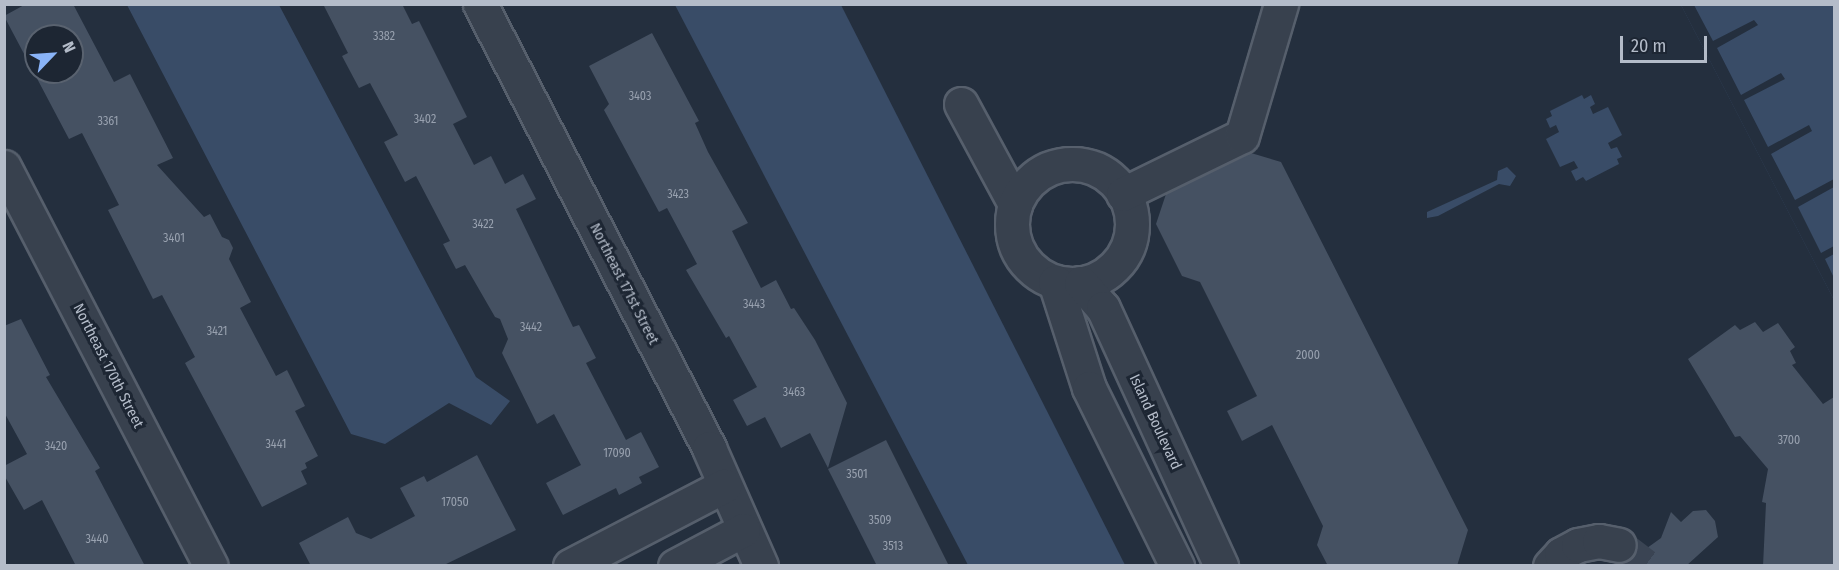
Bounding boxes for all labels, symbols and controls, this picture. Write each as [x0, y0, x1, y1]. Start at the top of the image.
north arrow [24, 24, 84, 84]
scale bar [1623, 24, 1710, 62]
house number: 3382 [373, 30, 395, 44]
text: 20 m [1631, 35, 1666, 57]
text: N [58, 39, 80, 55]
house number: 3403 [629, 90, 651, 104]
house number: 3402 [414, 113, 436, 127]
house number: 3361 [98, 115, 118, 129]
house number: 3423 [667, 188, 689, 202]
house number: 3422 [472, 218, 494, 232]
street label: Northeast 171st Street [586, 220, 662, 348]
house number: 3401 [163, 232, 185, 246]
house number: 3443 [743, 298, 765, 312]
street label: Northeast 170th Street [69, 301, 147, 431]
house number: 3442 [520, 321, 542, 335]
house number: 3421 [207, 325, 227, 339]
house number: 2000 [1296, 349, 1320, 363]
street label: Island Boulevard [1125, 372, 1185, 472]
house number: 3463 [783, 386, 805, 400]
house number: 3700 [1778, 434, 1800, 448]
house number: 3441 [266, 438, 286, 452]
house number: 3420 [45, 440, 67, 454]
house number: 17090 [603, 447, 631, 461]
house number: 3501 [846, 468, 868, 482]
house number: 17050 [441, 496, 469, 510]
house number: 3509 [869, 514, 891, 528]
house number: 3440 [85, 533, 109, 547]
house number: 3513 [883, 540, 903, 554]

